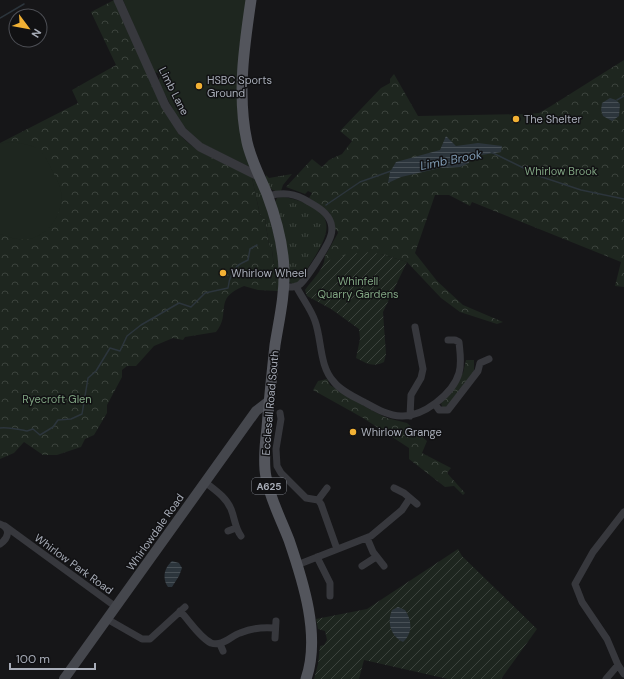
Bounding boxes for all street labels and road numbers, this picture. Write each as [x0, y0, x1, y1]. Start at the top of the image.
street label: Limb Lane [156, 64, 192, 118]
street label: Ecclesall Road South [258, 350, 282, 456]
road number: A625 [252, 478, 286, 494]
street label: Whirlowdale Road [123, 491, 187, 573]
street label: Whirlow Park Road [32, 531, 116, 597]

